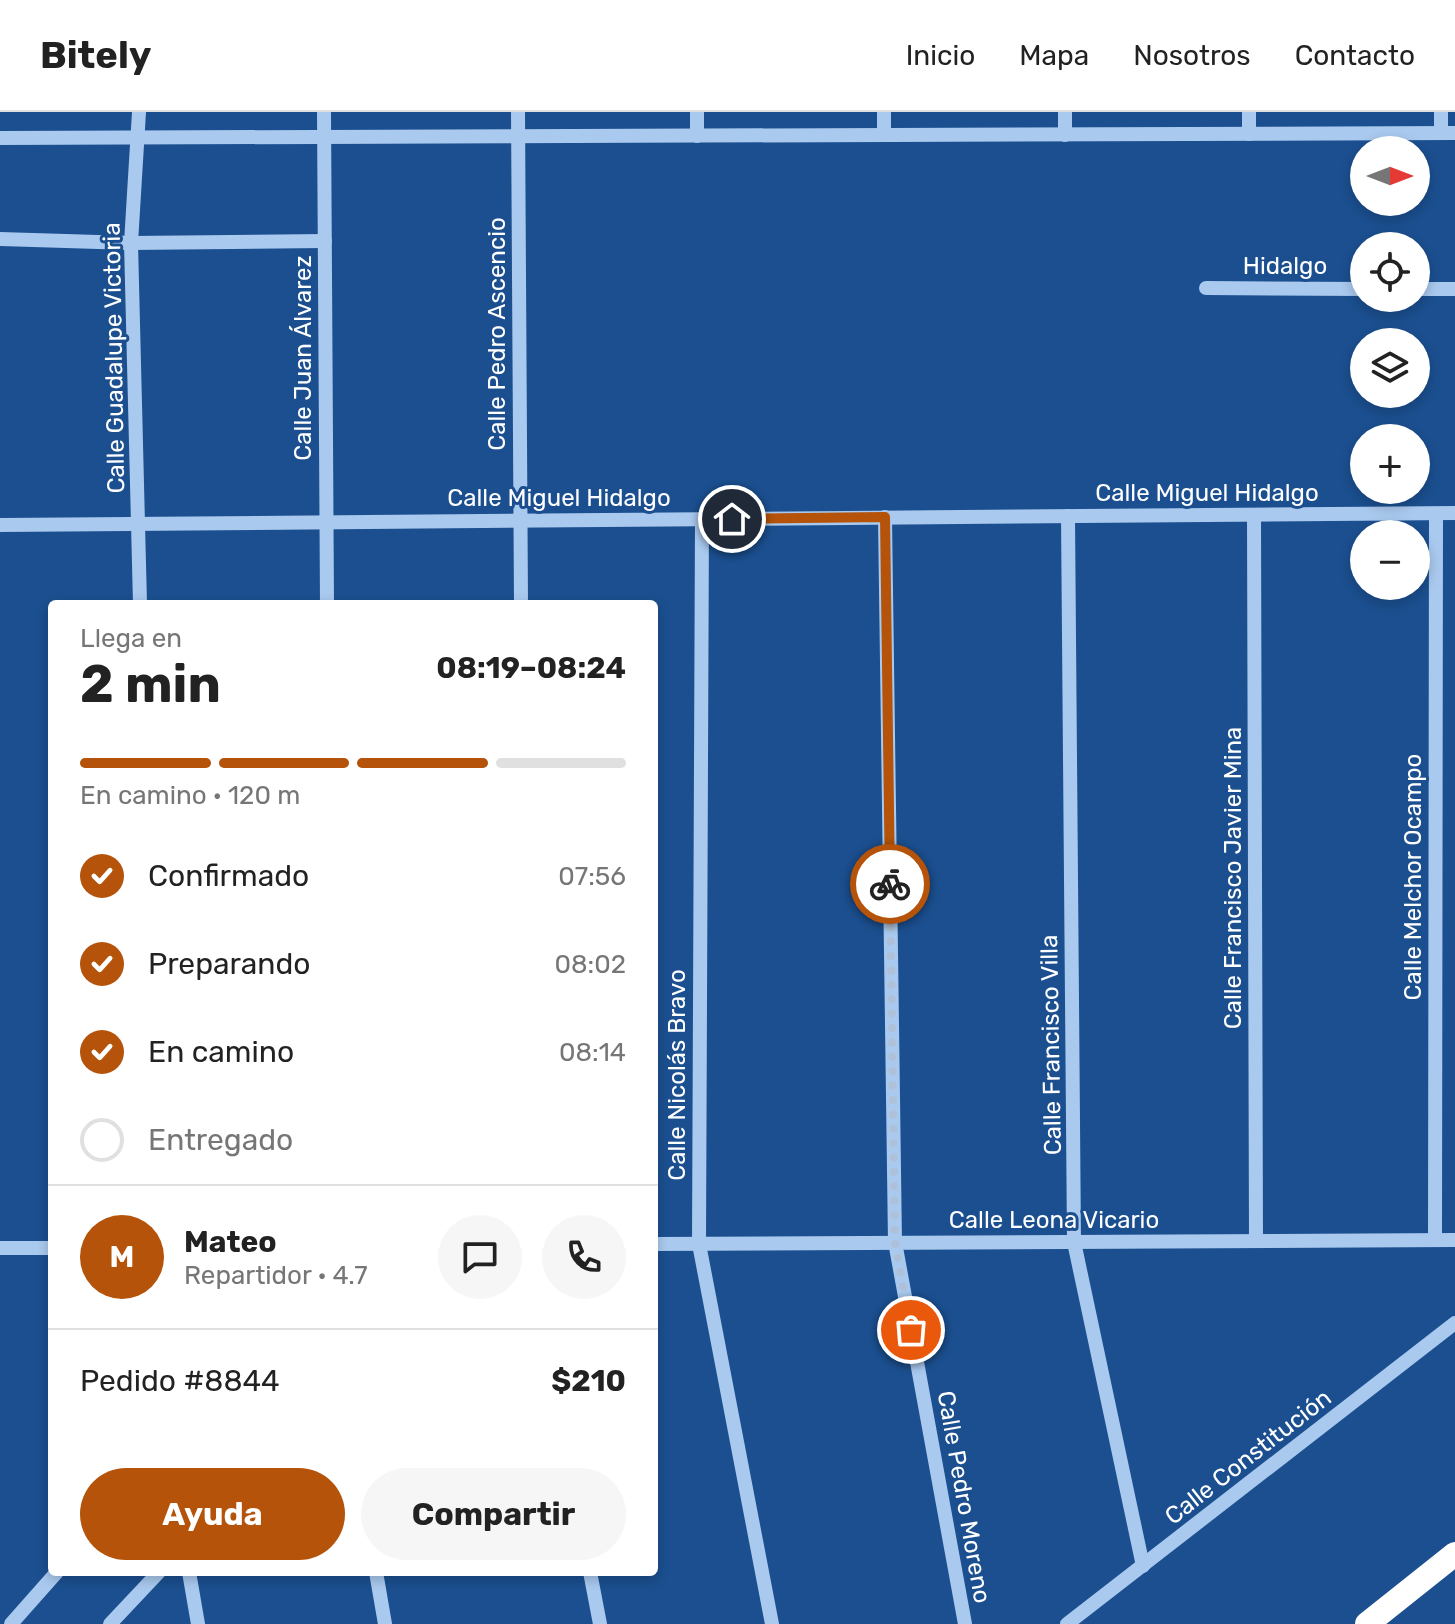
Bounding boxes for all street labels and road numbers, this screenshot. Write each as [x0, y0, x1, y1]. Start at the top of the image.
street label: Calle Pedro Ascencio [483, 217, 511, 451]
street label: Calle Guadalupe Victoria [98, 222, 130, 494]
street label: Hidalgo [1243, 252, 1327, 280]
street label: Calle Juan Álvarez [289, 255, 317, 461]
street label: Calle Miguel Hidalgo [1095, 479, 1319, 507]
street label: Calle Miguel Hidalgo [447, 484, 671, 512]
street label: Calle Francisco Javier Mina [1219, 727, 1247, 1029]
street label: Calle Melchor Ocampo [1399, 754, 1427, 1000]
street label: Calle Francisco Villa [1035, 935, 1067, 1155]
street label: Calle Nicolás Bravo [663, 969, 691, 1181]
street label: Calle Leona Vicario [949, 1206, 1159, 1234]
street label: Calle Constitución [1159, 1383, 1337, 1531]
street label: Calle Pedro Moreno [932, 1389, 996, 1605]

